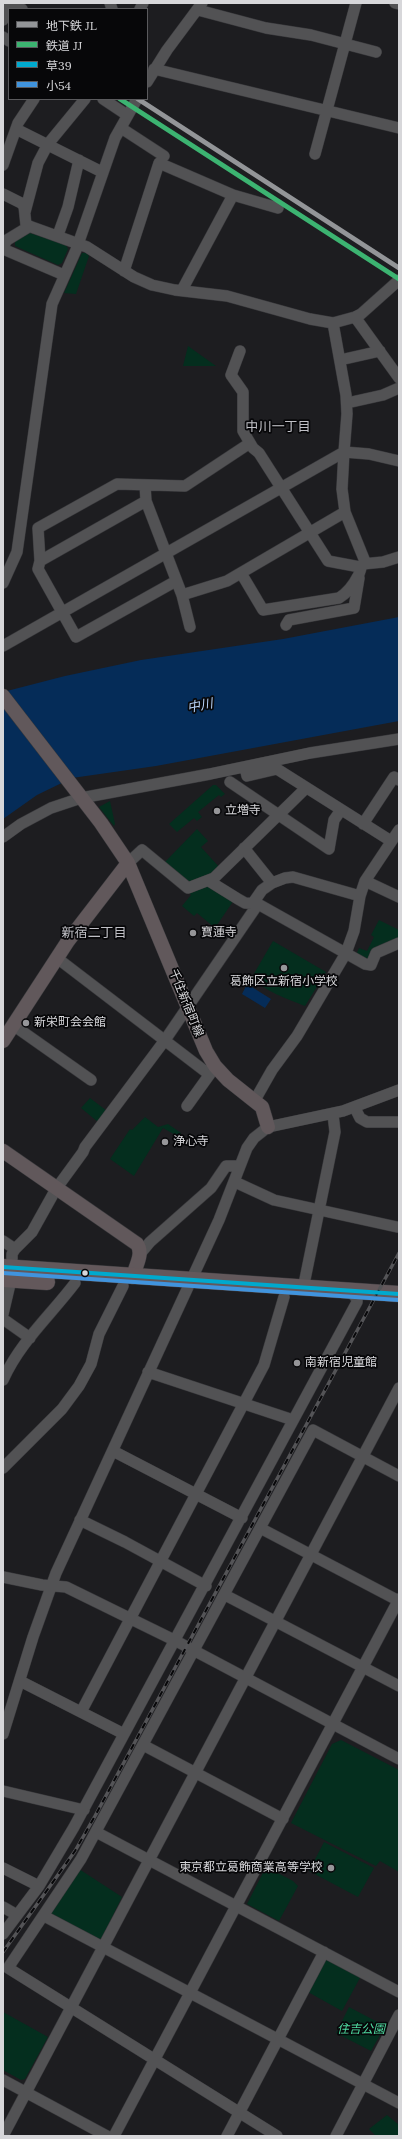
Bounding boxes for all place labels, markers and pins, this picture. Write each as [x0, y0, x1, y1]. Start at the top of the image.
place label: 立増寺 [225, 804, 261, 818]
marker: 立増寺 [212, 806, 222, 816]
place label: 寶蓮寺 [201, 926, 237, 940]
marker: 寶蓮寺 [188, 928, 198, 938]
marker: 葛飾区立新宿小学校 [279, 963, 289, 973]
place label: 葛飾区立新宿小学校 [230, 975, 338, 989]
place label: 新栄町会会館 [34, 1016, 106, 1030]
marker: 新栄町会会館 [21, 1018, 31, 1028]
place label: 浄心寺 [173, 1135, 209, 1149]
marker: 浄心寺 [160, 1137, 170, 1147]
unlabelled marker [80, 1268, 90, 1278]
place label: 南新宿児童館 [305, 1356, 377, 1370]
marker: 南新宿児童館 [292, 1358, 302, 1368]
place label: 東京都立葛飾商業高等学校 [179, 1861, 323, 1875]
marker: 東京都立葛飾商業高等学校 [326, 1863, 336, 1873]

